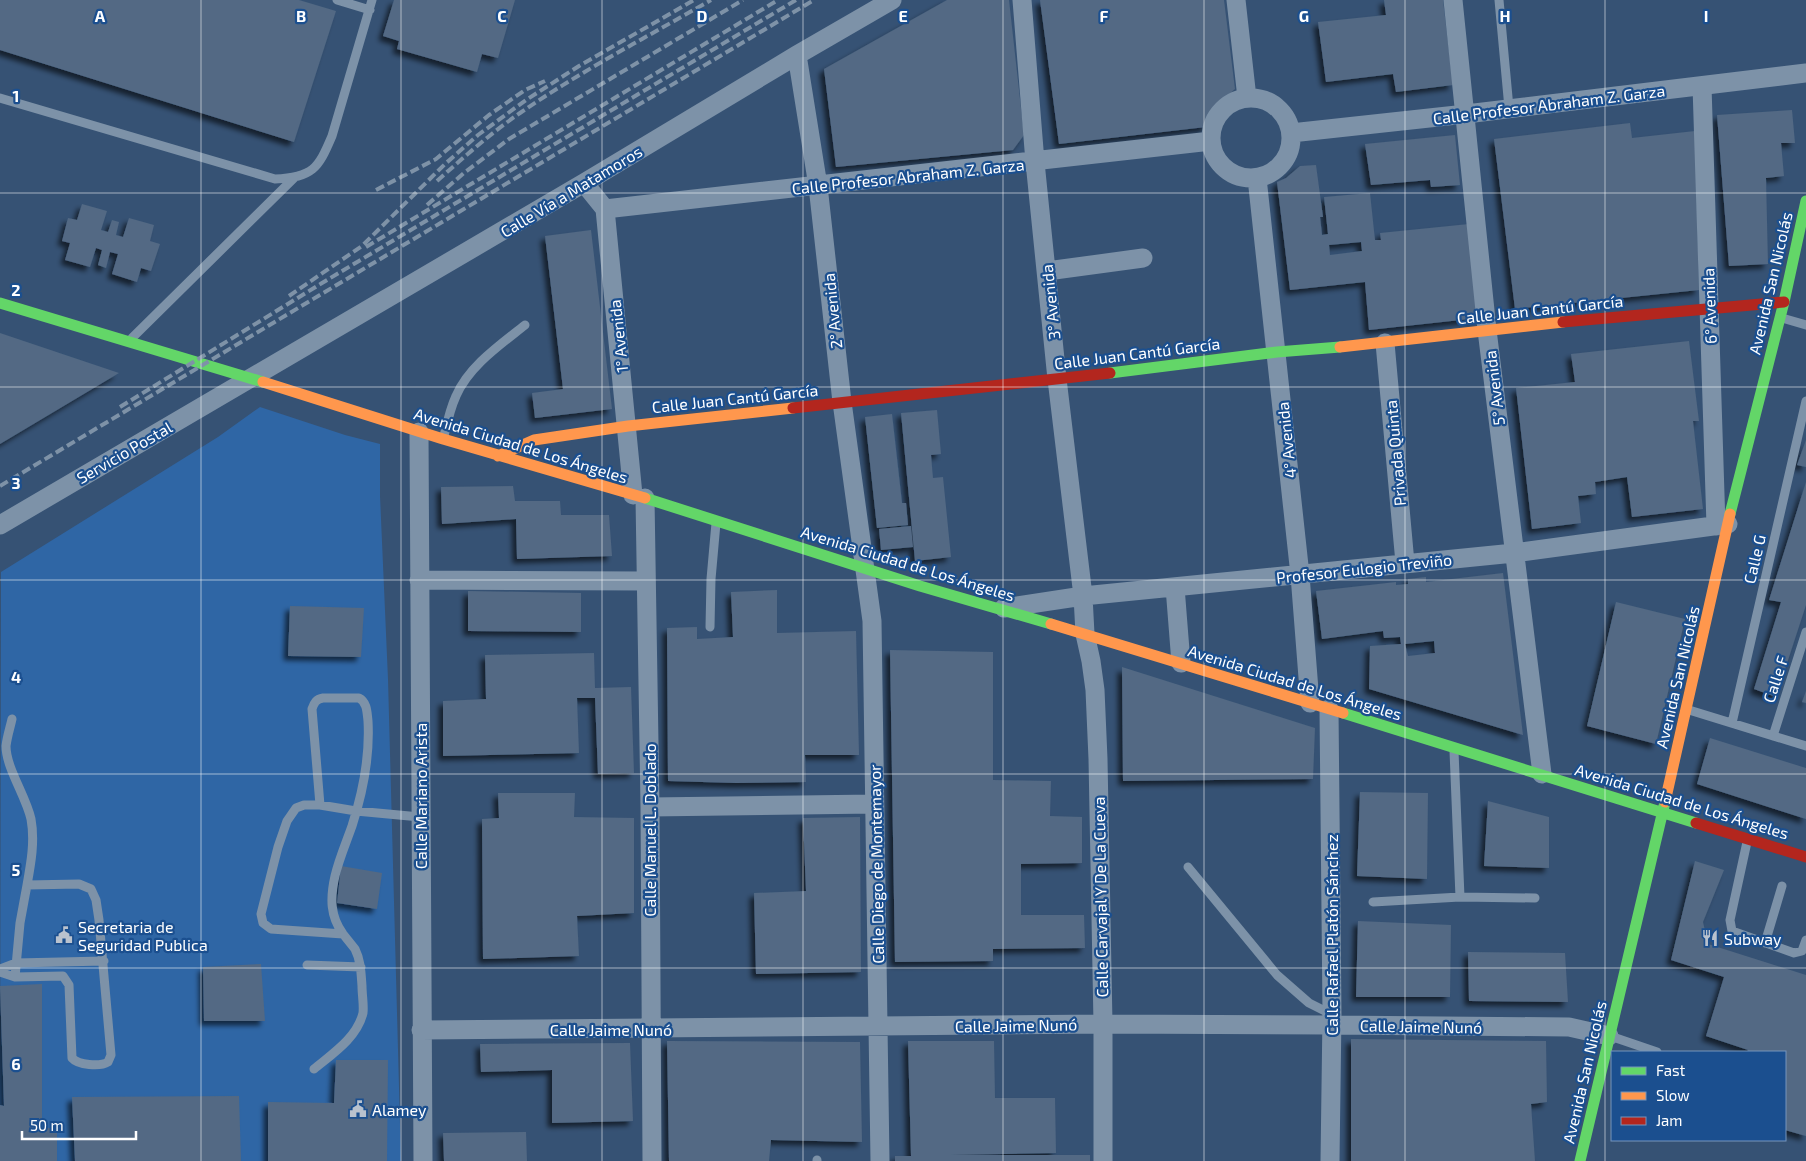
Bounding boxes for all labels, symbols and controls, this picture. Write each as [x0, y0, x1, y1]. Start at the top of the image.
text: A [95, 6, 106, 25]
text: B [296, 6, 306, 25]
text: C [497, 6, 507, 25]
text: D [697, 6, 708, 25]
text: E [898, 6, 908, 25]
text: F [1100, 6, 1109, 25]
text: G [1299, 6, 1309, 25]
text: H [1499, 6, 1511, 25]
text: I [1704, 6, 1708, 25]
street label: Calle Profesor Abraham Z. Garza [1432, 80, 1666, 128]
text: 1 [13, 86, 19, 105]
street label: Calle Vía a Matamoros [497, 141, 645, 241]
street label: Calle Profesor Abraham Z. Garza [791, 154, 1025, 198]
street label: Avenida San Nicolás [1744, 210, 1796, 356]
street label: 3° Avenida [1037, 263, 1063, 341]
street label: 6° Avenida [1698, 268, 1720, 344]
street label: 2° Avenida [819, 272, 845, 350]
text: 2 [11, 280, 21, 299]
street label: Calle Juan Cantú García [1456, 291, 1624, 327]
street label: 1° Avenida [605, 299, 631, 373]
street label: Calle Juan Cantú García [1053, 333, 1221, 373]
street label: 5° Avenida [1480, 349, 1508, 427]
street label: Calle Juan Cantú García [651, 380, 819, 416]
street label: Privada Quinta [1381, 399, 1410, 507]
street label: 4° Avenida [1273, 401, 1299, 479]
street label: Avenida Ciudad de Los Ángeles [412, 403, 630, 487]
street label: Servicio Postal [73, 417, 175, 487]
text: 3 [11, 473, 21, 492]
street label: Avenida Ciudad de Los Ángeles [799, 521, 1017, 605]
street label: Calle G [1739, 533, 1769, 585]
street label: Profesor Eulogio Treviño [1275, 549, 1453, 587]
street label: Avenida San Nicolás [1651, 604, 1703, 750]
street label: Avenida Ciudad de Los Ángeles [1186, 640, 1404, 724]
street label: Calle F [1759, 653, 1792, 705]
text: 4 [11, 667, 21, 686]
street label: Calle Mariano Arista [411, 723, 430, 869]
street label: Calle Manuel L. Doblado [640, 743, 659, 917]
street label: Avenida Ciudad de Los Ángeles [1573, 759, 1791, 843]
street label: Calle Diego de Montemayor [865, 764, 887, 964]
street label: Calle Carvajal Y De La Cueva [1089, 796, 1112, 998]
street label: Calle Rafael Platón Sánchez [1322, 834, 1341, 1036]
text: 5 [12, 860, 21, 879]
place label: Secretaria de Seguridad Publica [78, 917, 208, 954]
public building icon: Secretaria de Seguridad Publica [54, 925, 74, 945]
restaurant icon: Subway [1700, 928, 1720, 948]
place label: Subway [1724, 929, 1782, 948]
street label: Avenida San Nicolás [1558, 999, 1610, 1145]
street label: Calle Jaime Nunó [955, 1014, 1077, 1036]
street label: Calle Jaime Nunó [1360, 1015, 1482, 1037]
street label: Calle Jaime Nunó [550, 1020, 672, 1039]
legend [1611, 1051, 1786, 1141]
text: 6 [11, 1054, 21, 1073]
text: Fast [1656, 1061, 1686, 1079]
text: Slow [1656, 1086, 1690, 1104]
public building icon: Alamey [348, 1099, 368, 1119]
place label: Alamey [372, 1100, 427, 1119]
scale bar [22, 1108, 136, 1140]
text: Jam [1656, 1111, 1682, 1129]
text: 50 m [30, 1116, 64, 1134]

